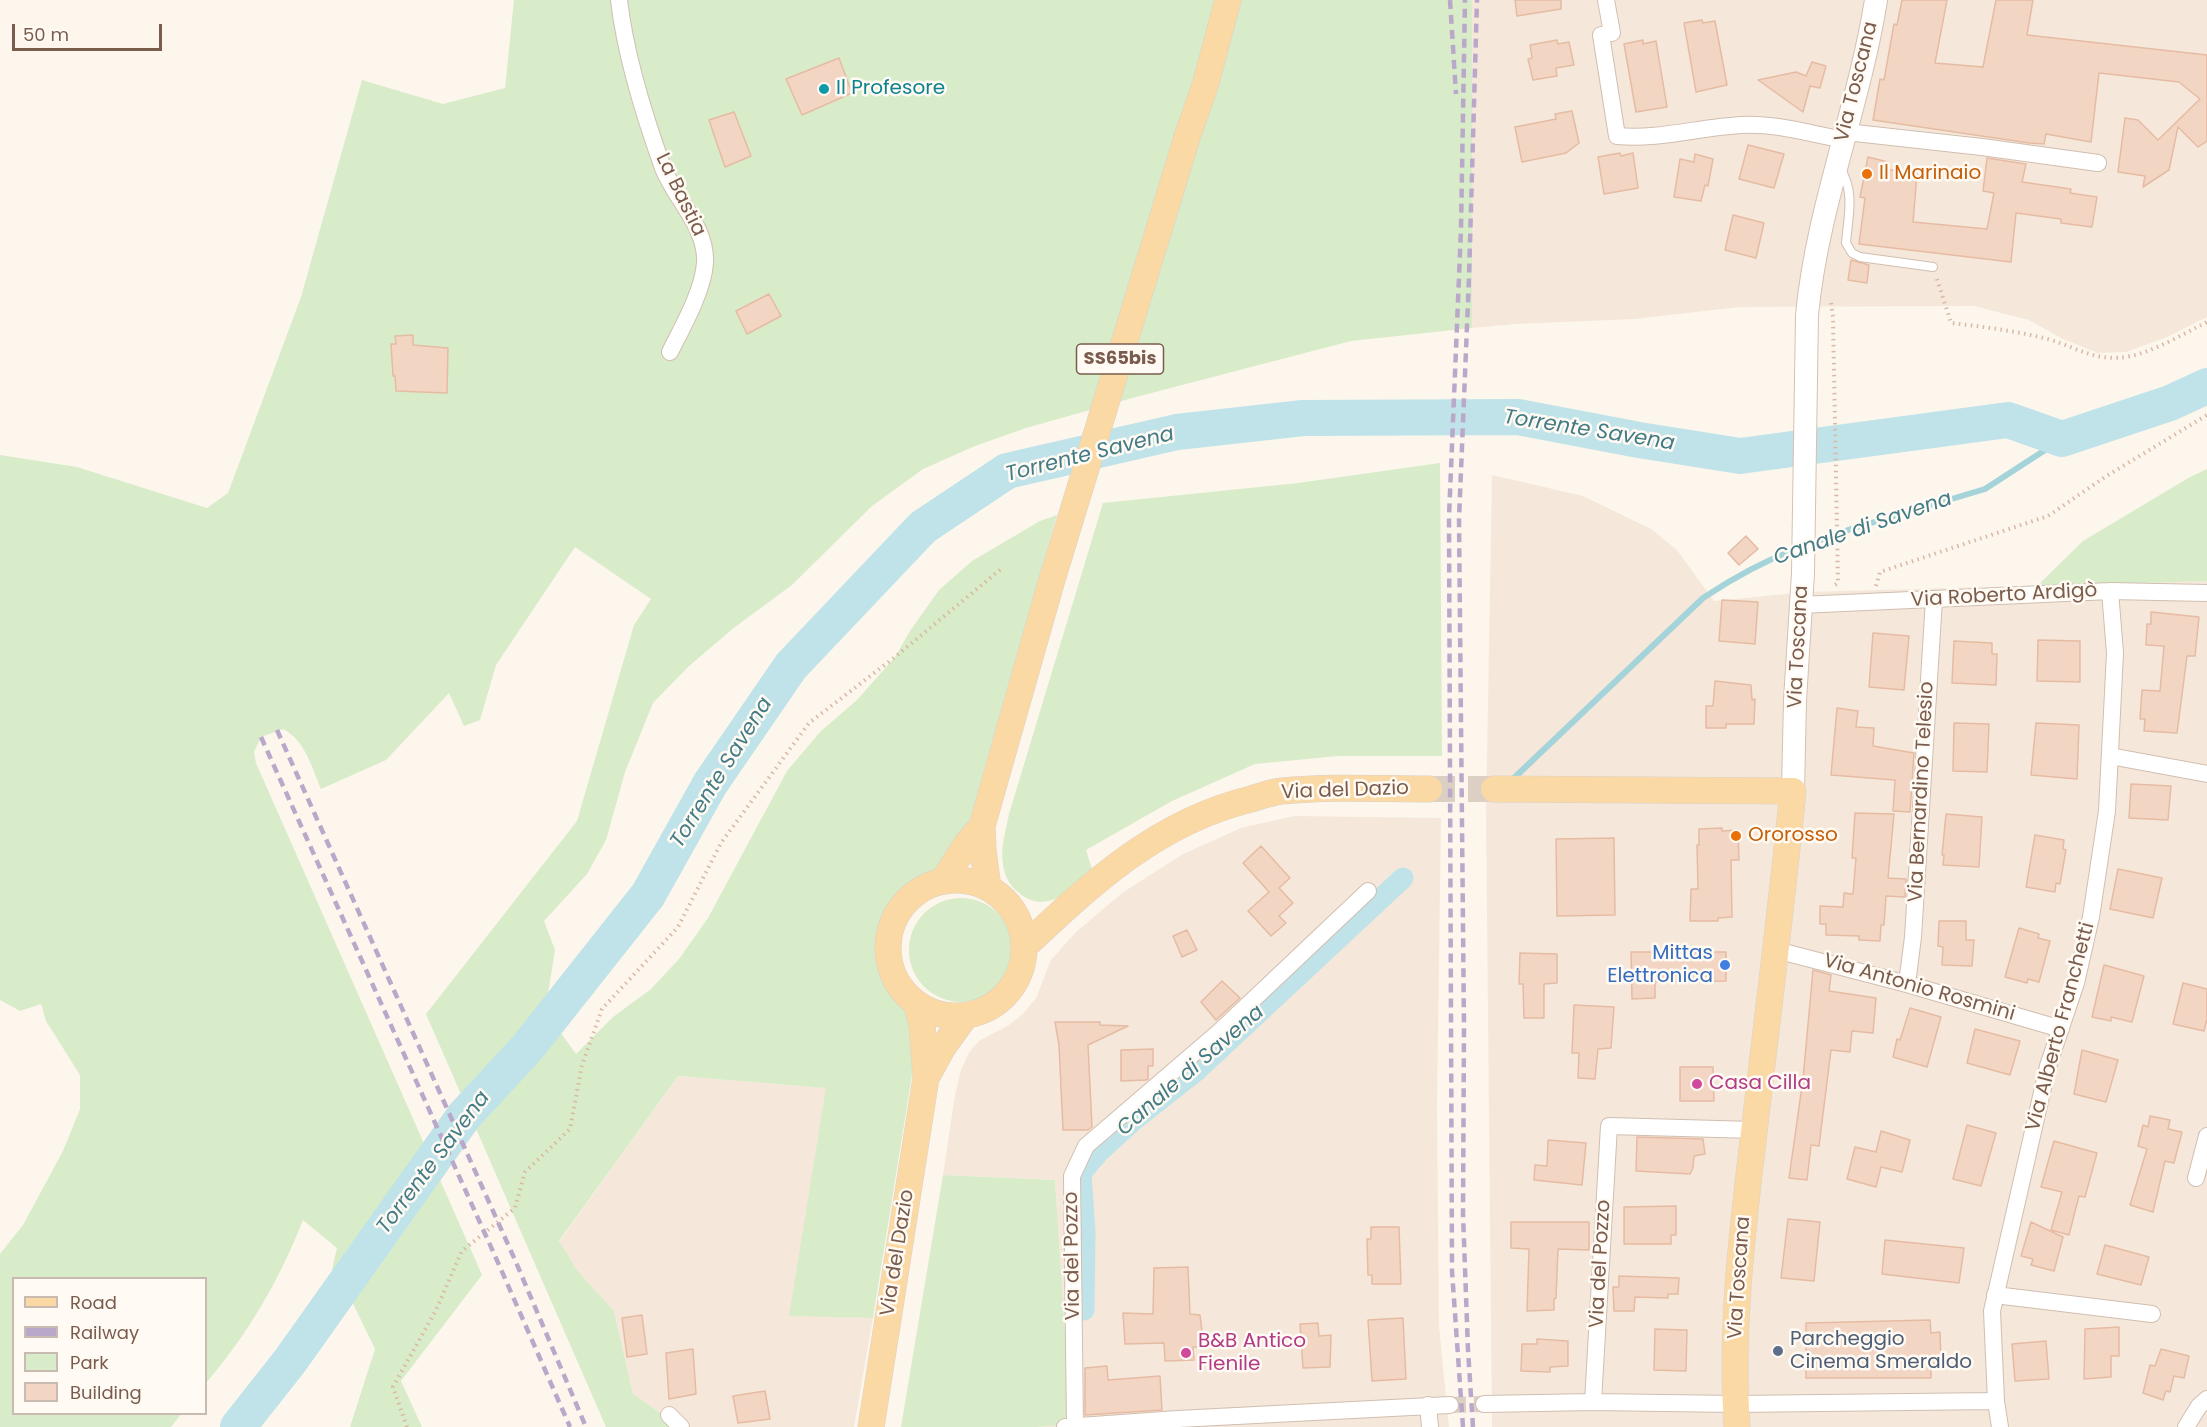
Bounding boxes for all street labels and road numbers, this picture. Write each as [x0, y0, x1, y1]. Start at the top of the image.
street label: Via Toscana [1830, 19, 1884, 145]
street label: La Bastia [650, 150, 710, 240]
road number: SS65bis [1076, 344, 1164, 374]
street label: Via Roberto Ardigò [1910, 579, 2098, 613]
street label: Via Toscana [1784, 585, 1814, 709]
street label: Via Bernardino Telesio [1904, 681, 1940, 903]
street label: Via del Dazio [1281, 777, 1409, 805]
street label: Via Alberto Franchetti [2022, 920, 2100, 1134]
street label: Via Antonio Rosmini [1820, 949, 2018, 1027]
street label: Via del Dazio [876, 1188, 920, 1318]
street label: Via del Pozzo [1060, 1191, 1086, 1321]
street label: Via del Pozzo [1586, 1199, 1616, 1329]
street label: Via Toscana [1724, 1216, 1756, 1340]

